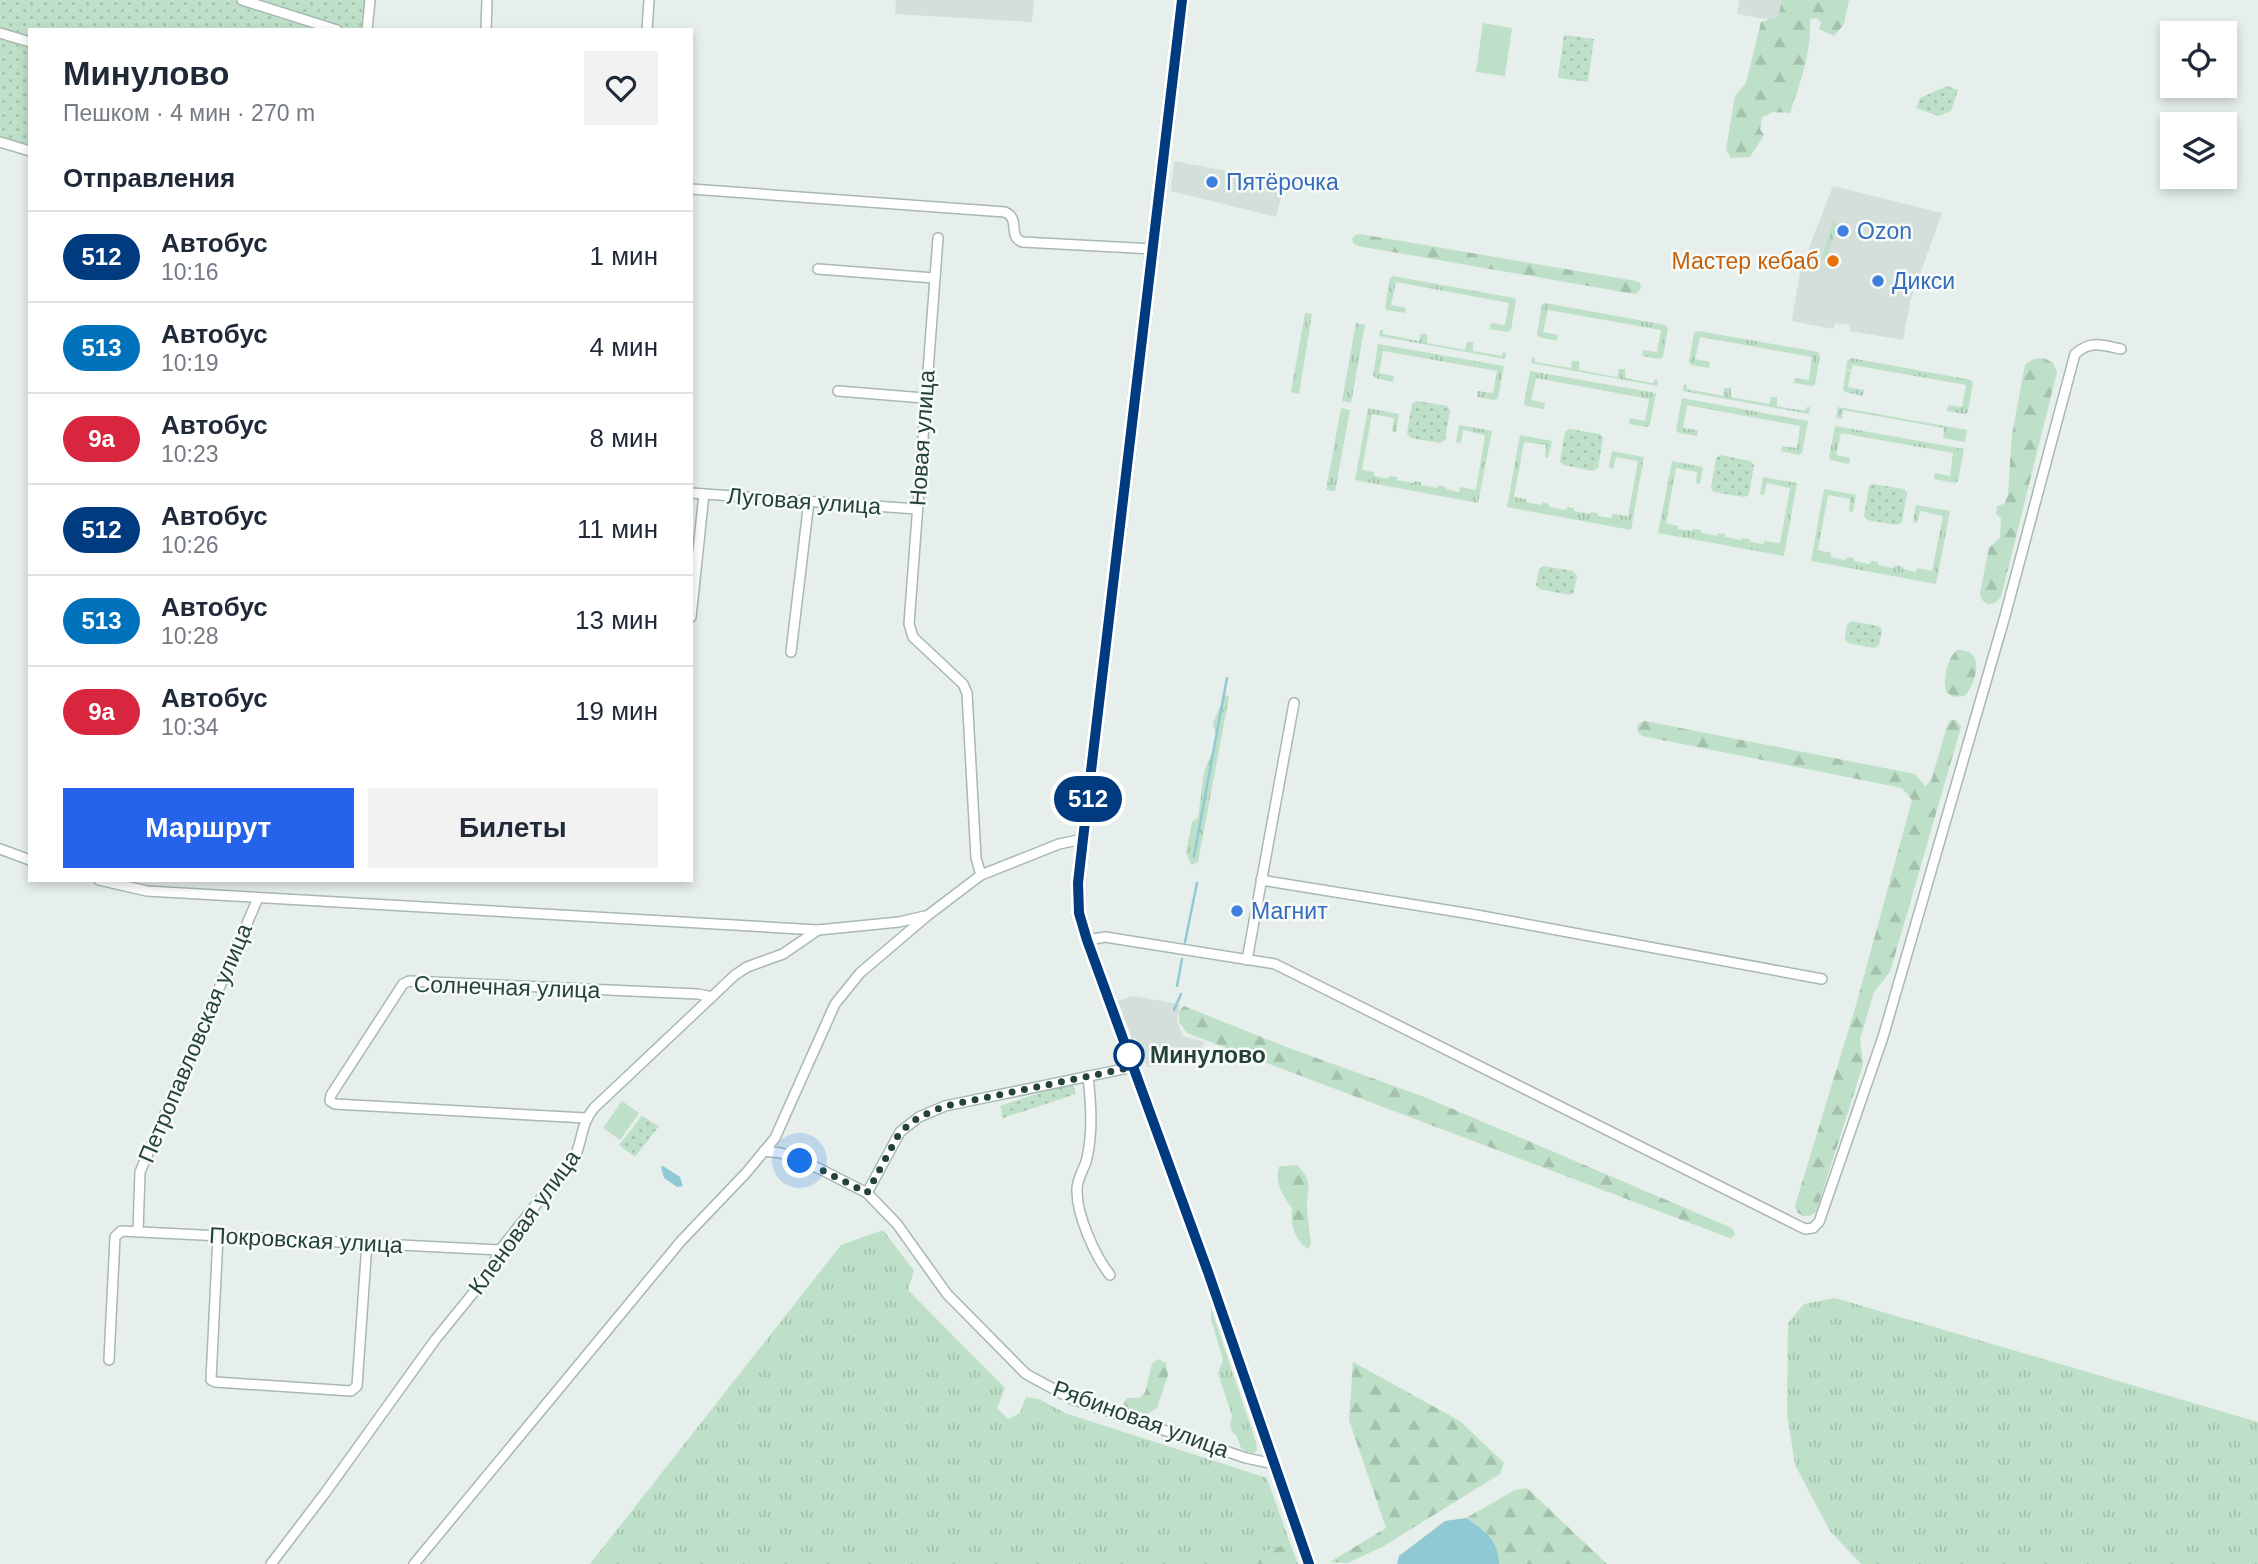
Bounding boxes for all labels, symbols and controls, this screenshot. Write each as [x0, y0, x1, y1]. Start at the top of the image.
map controls [2160, 21, 2237, 189]
button: locate [2160, 21, 2237, 98]
button: heart [584, 51, 658, 125]
text: Минулово [63, 55, 229, 92]
text: Пешком · 4 мин · 270 m [63, 100, 315, 126]
button: layers [2160, 112, 2237, 189]
text: Отправления [63, 163, 235, 193]
place label: Пятёрочка [1226, 169, 1339, 195]
marker: Пятёрочка [1204, 174, 1220, 190]
place label: Ozon [1857, 218, 1912, 244]
marker: Ozon [1835, 223, 1851, 239]
text: Автобус [161, 228, 268, 258]
text: 1 мин [590, 241, 658, 271]
text: 512 [81, 243, 122, 270]
place label: Мастер кебаб [1672, 248, 1819, 274]
marker: Мастер кебаб [1825, 253, 1841, 269]
text: 10:16 [161, 259, 219, 285]
place label: Дикси [1892, 268, 1955, 294]
marker: Дикси [1870, 273, 1886, 289]
text: Автобус [161, 319, 268, 349]
text: 4 мин [590, 332, 658, 362]
text: 513 [81, 334, 122, 361]
text: 10:19 [161, 350, 219, 376]
street label: Новая улица [904, 369, 940, 507]
text: Автобус [161, 410, 268, 440]
text: 8 мин [590, 423, 658, 453]
text: 9а [88, 425, 115, 452]
text: 10:23 [161, 441, 219, 467]
street label: Луговая улица [726, 483, 882, 519]
text: Автобус [161, 501, 268, 531]
text: 11 мин [577, 514, 658, 544]
text: 512 [81, 516, 122, 543]
text: 10:26 [161, 532, 219, 558]
text: Автобус [161, 592, 268, 622]
text: 13 мин [575, 605, 658, 635]
text: 513 [81, 607, 122, 634]
text: 10:28 [161, 623, 219, 649]
text: Автобус [161, 683, 268, 713]
text: 19 мин [575, 696, 658, 726]
text: 9а [88, 698, 115, 725]
text: 10:34 [161, 714, 219, 740]
line badge: 512 [1048, 776, 1128, 822]
text: 512 [1068, 785, 1108, 812]
button: Маршрут [63, 788, 354, 868]
button: Билеты [368, 788, 658, 868]
place label: Магнит [1251, 898, 1328, 924]
marker: Магнит [1229, 903, 1245, 919]
street label: Петропавловская улица [133, 919, 257, 1166]
street label: Солнечная улица [413, 971, 601, 1003]
marker: Минулово [1114, 1040, 1144, 1070]
place label: Минулово [1150, 1042, 1266, 1068]
your location [782, 1143, 817, 1178]
street label: Кленовая улица [463, 1145, 585, 1299]
street label: Покровская улица [209, 1222, 404, 1258]
street label: Рябиновая улица [1049, 1375, 1233, 1463]

